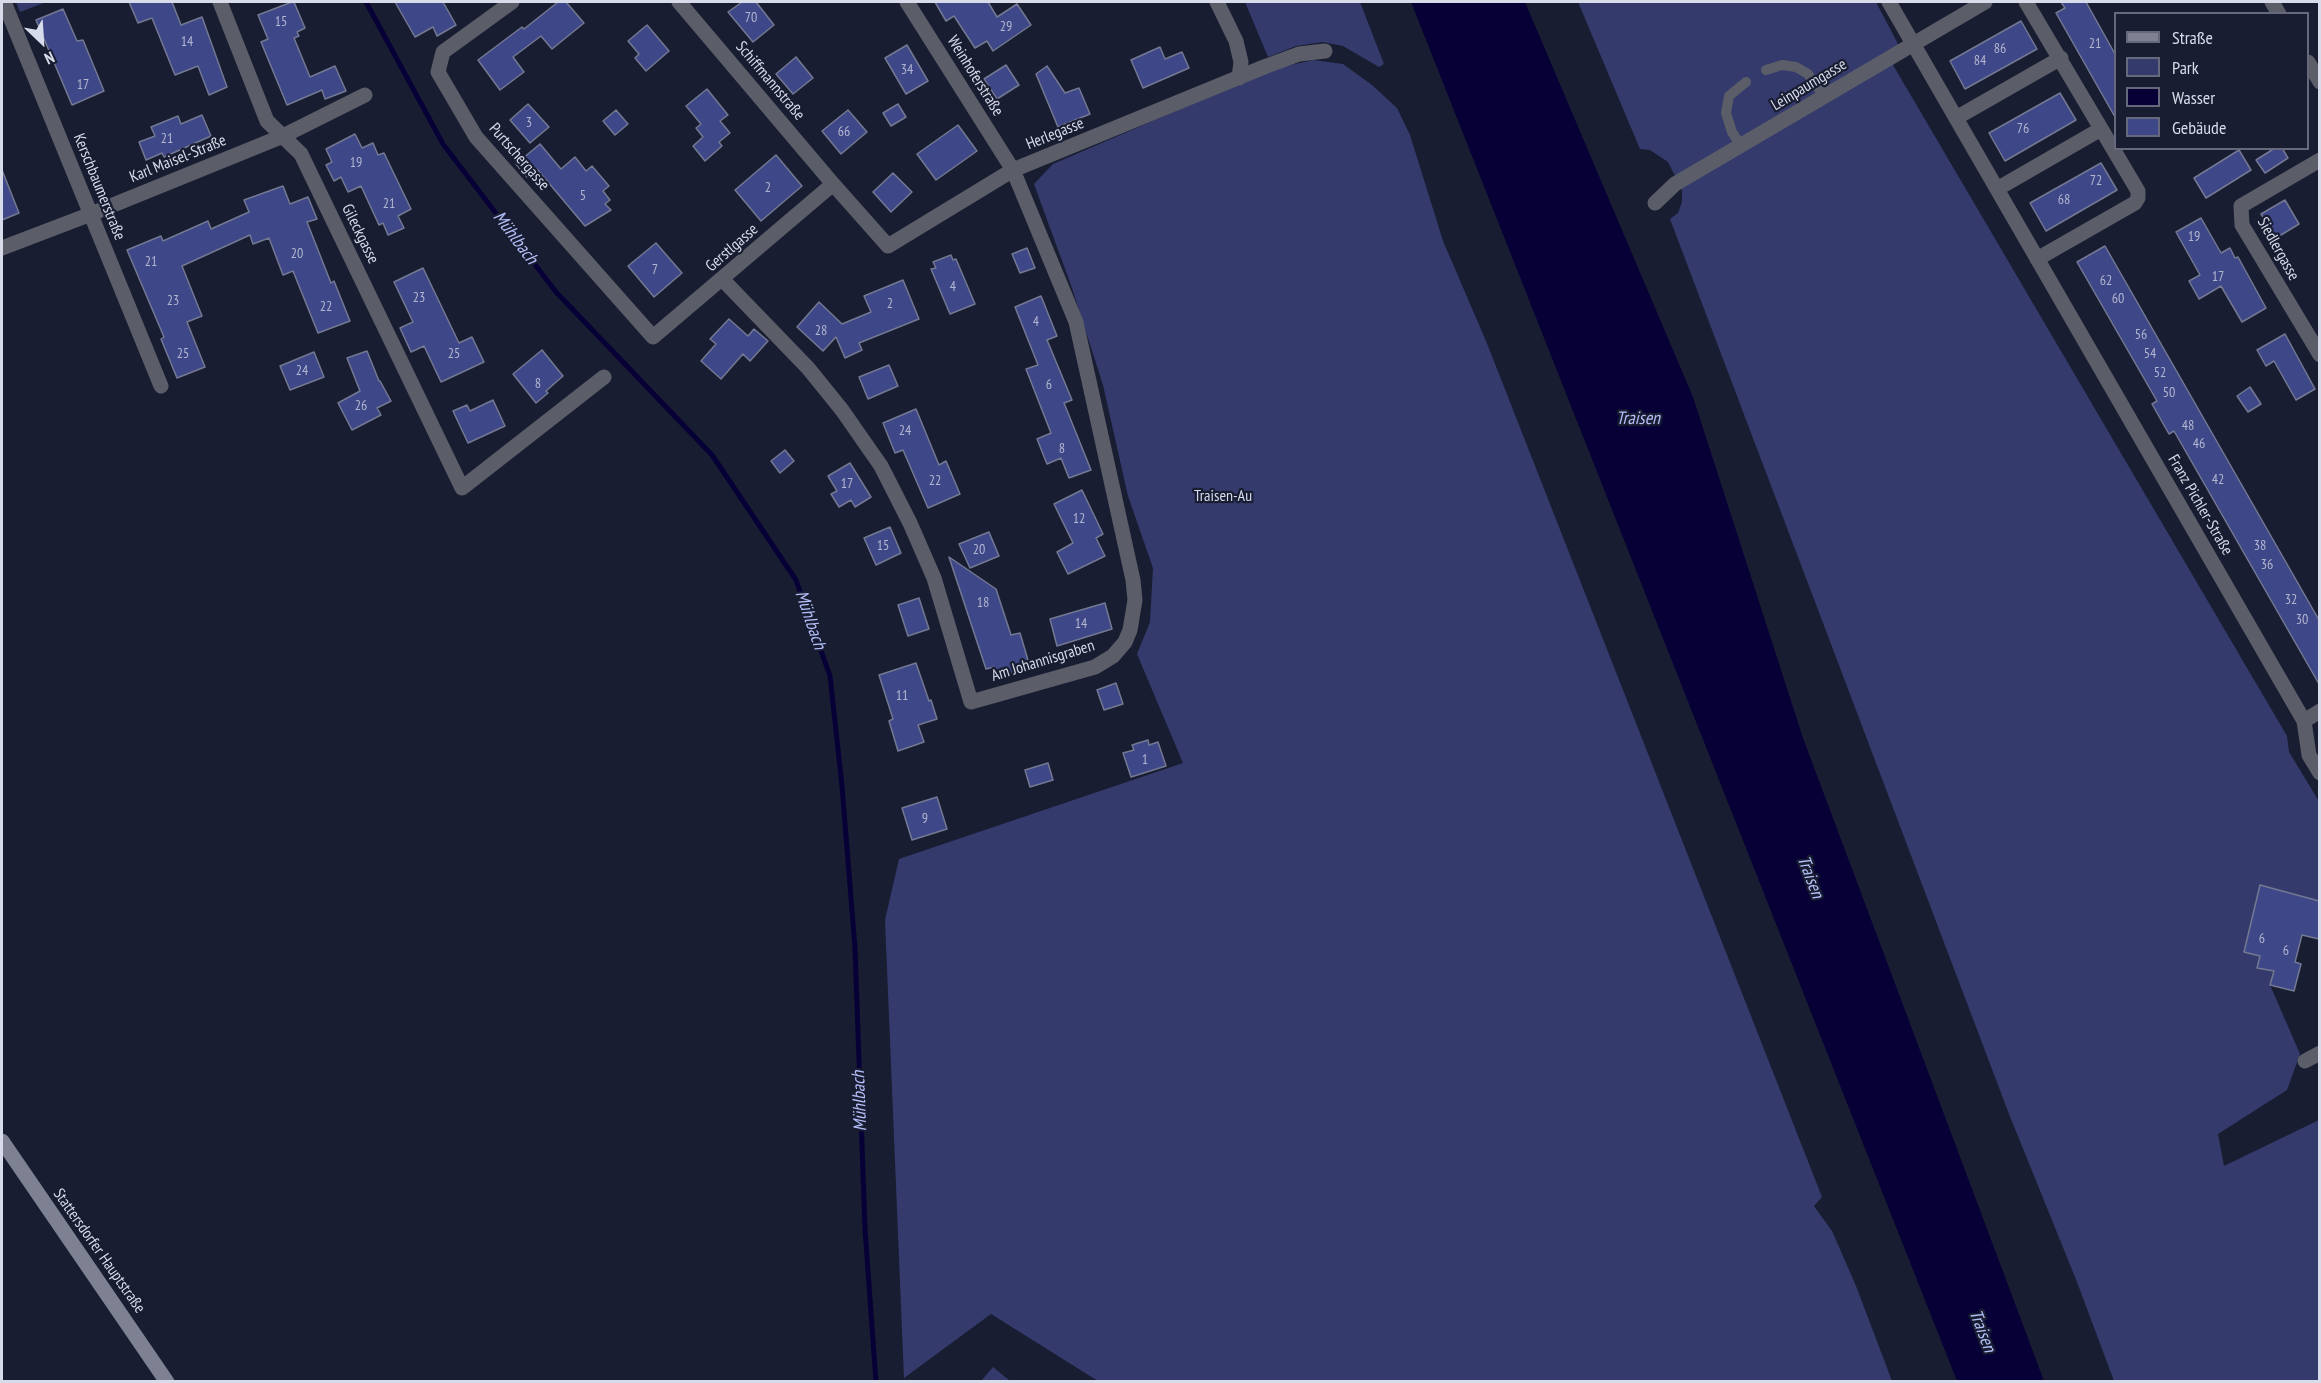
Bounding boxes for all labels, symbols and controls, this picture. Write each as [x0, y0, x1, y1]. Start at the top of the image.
house number: 70 [745, 10, 757, 26]
north arrow [12, 12, 72, 72]
legend [2114, 12, 2309, 150]
house number: 15 [275, 14, 287, 30]
house number: 29 [1000, 19, 1012, 35]
text: Straße [2172, 26, 2213, 49]
street label: Weinhoferstraße [943, 32, 1007, 120]
house number: 14 [181, 34, 193, 50]
house number: 21 [2089, 36, 2101, 52]
street label: Schiffmannstraße [731, 38, 809, 124]
house number: 86 [1994, 41, 2006, 57]
text: N [41, 47, 58, 69]
house number: 84 [1974, 53, 1986, 69]
street label: Leinpaumgasse [1768, 55, 1850, 115]
text: Park [2172, 56, 2199, 79]
house number: 34 [901, 62, 913, 78]
house number: 17 [77, 77, 89, 93]
text: Wasser [2172, 86, 2215, 109]
street label: Herlegasse [1023, 114, 1087, 154]
house number: 3 [526, 115, 532, 131]
text: Gebäude [2172, 116, 2226, 139]
street label: Purtschergasse [485, 119, 553, 195]
house number: 76 [2017, 121, 2029, 137]
house number: 66 [838, 124, 850, 140]
street label: Kerschbaumerstraße [69, 131, 129, 243]
street label: Karl Maisel-Straße [127, 131, 229, 187]
house number: 21 [161, 131, 173, 147]
house number: 19 [350, 155, 362, 171]
house number: 72 [2090, 173, 2102, 189]
house number: 2 [765, 180, 771, 196]
house number: 5 [580, 188, 586, 204]
house number: 68 [2058, 192, 2070, 208]
house number: 21 [383, 196, 395, 212]
street label: Gileckgasse [337, 201, 383, 267]
water label: Mühlbach [488, 207, 542, 269]
street label: Siedlergasse [2253, 214, 2303, 284]
street label: Gerstlgasse [702, 220, 762, 276]
house number: 19 [2188, 229, 2200, 245]
house number: 20 [291, 246, 303, 262]
house number: 21 [145, 254, 157, 270]
house number: 7 [652, 262, 658, 278]
house number: 17 [2212, 269, 2224, 285]
house number: 62 [2100, 273, 2112, 289]
house number: 4 [950, 279, 956, 295]
house number: 23 [413, 290, 425, 306]
house number: 60 [2112, 291, 2124, 307]
house number: 23 [167, 293, 179, 309]
house number: 2 [887, 296, 893, 312]
house number: 22 [320, 299, 332, 315]
house number: 4 [1033, 314, 1039, 330]
house number: 28 [815, 323, 827, 339]
house number: 56 [2135, 327, 2147, 343]
house number: 25 [177, 346, 189, 362]
house number: 25 [448, 346, 460, 362]
house number: 54 [2144, 346, 2156, 362]
house number: 24 [296, 363, 308, 379]
house number: 52 [2154, 365, 2166, 381]
house number: 8 [535, 376, 541, 392]
house number: 6 [1046, 377, 1052, 393]
house number: 50 [2163, 385, 2175, 401]
house number: 26 [355, 398, 367, 414]
water label: Traisen [1616, 408, 1660, 430]
house number: 48 [2182, 418, 2194, 434]
house number: 24 [899, 423, 911, 439]
house number: 46 [2193, 436, 2205, 452]
house number: 8 [1059, 441, 1065, 457]
street label: Franz Pichler-Straße [2163, 451, 2237, 559]
house number: 42 [2212, 472, 2224, 488]
house number: 22 [929, 473, 941, 489]
house number: 17 [841, 476, 853, 492]
park label: Traisen-Au [1194, 486, 1252, 506]
house number: 12 [1073, 511, 1085, 527]
house number: 15 [877, 538, 889, 554]
house number: 38 [2254, 538, 2266, 554]
house number: 20 [973, 542, 985, 558]
house number: 36 [2261, 557, 2273, 573]
water label: Mühlbach [790, 588, 830, 652]
house number: 32 [2285, 592, 2297, 608]
house number: 18 [977, 595, 989, 611]
house number: 30 [2296, 612, 2308, 628]
house number: 14 [1075, 616, 1087, 632]
street label: Am Johannisgraben [989, 636, 1097, 686]
house number: 11 [896, 688, 908, 704]
house number: 1 [1142, 752, 1148, 768]
house number: 9 [922, 811, 928, 827]
water label: Traisen [1792, 853, 1828, 901]
house number: 6 [2259, 931, 2265, 947]
house number: 6 [2283, 943, 2289, 959]
water label: Mühlbach [848, 1070, 872, 1132]
street label: Stattersdorfer Hauptstraße [49, 1185, 149, 1317]
water label: Traisen [1964, 1307, 2000, 1355]

